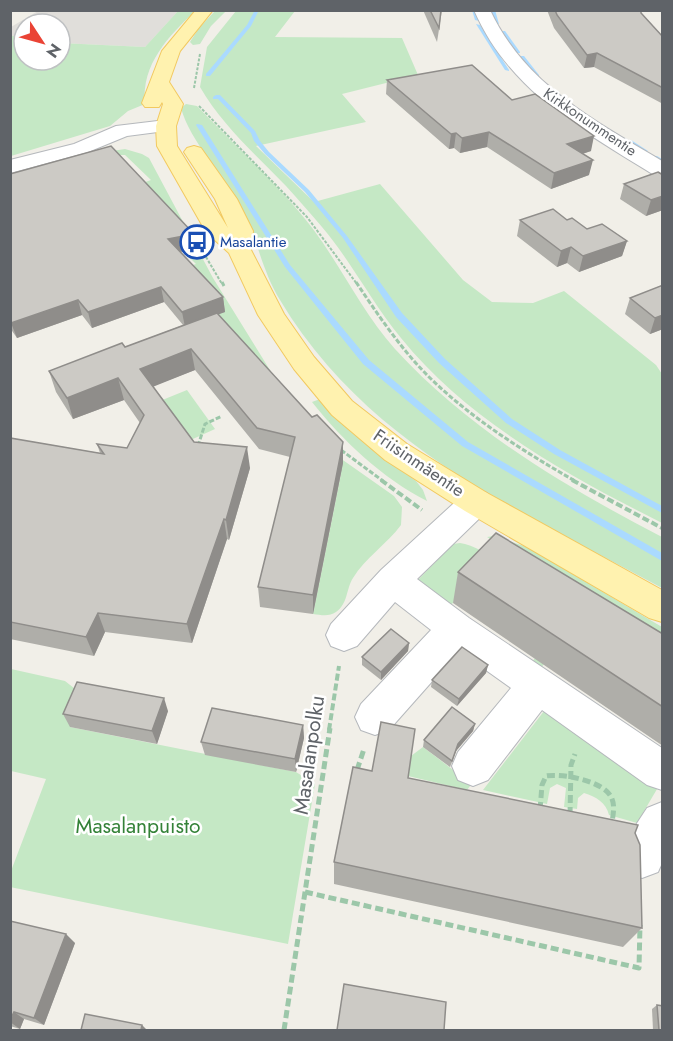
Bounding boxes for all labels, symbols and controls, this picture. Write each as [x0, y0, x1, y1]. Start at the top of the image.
north arrow [12, 12, 72, 72]
text: N [41, 39, 67, 62]
street label: Kirkkonummentie [539, 82, 641, 162]
bus stop icon: Masalantie [179, 224, 215, 260]
place label: Masalantie [220, 231, 287, 253]
street label: Friisinmäentie [368, 423, 470, 503]
street label: Masalanpolku [286, 694, 332, 816]
park label: Masalanpuisto [75, 811, 201, 841]

